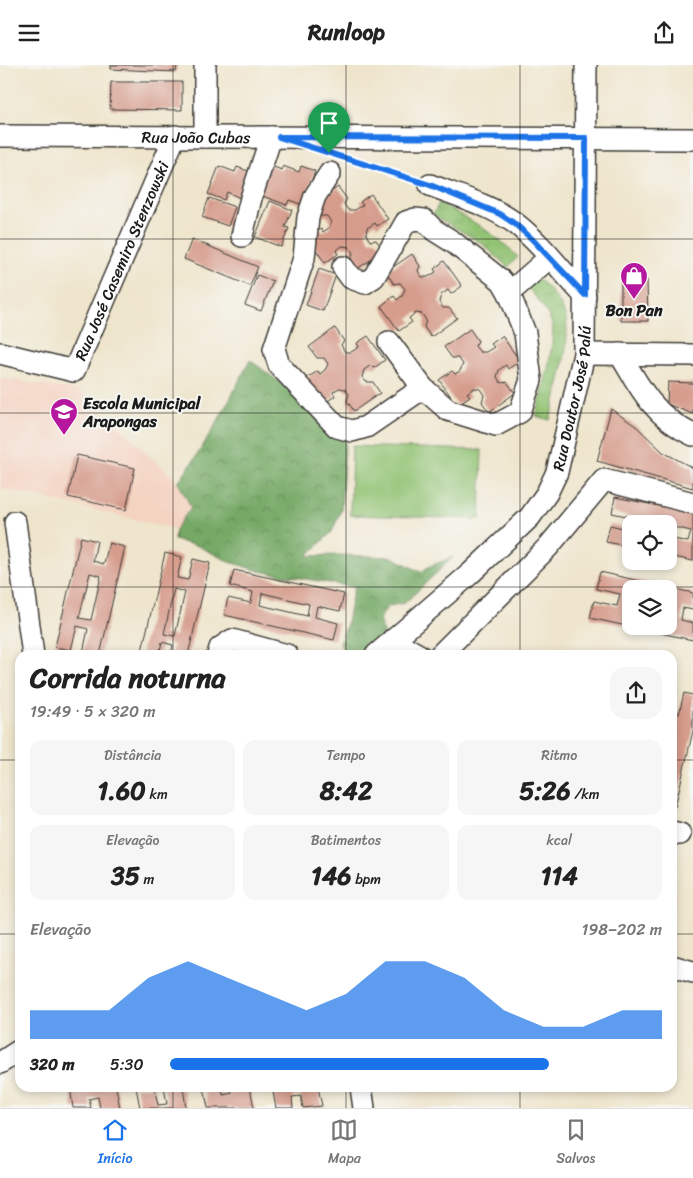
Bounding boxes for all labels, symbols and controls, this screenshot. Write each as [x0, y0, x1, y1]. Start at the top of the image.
text: Runloop [308, 13, 385, 52]
icon: menu [15, 19, 43, 47]
icon: share [650, 19, 678, 47]
pin [308, 102, 350, 153]
icon: arrive [315, 109, 343, 137]
street label: Rua João Cubas [142, 123, 251, 152]
street label: Rua José Casemiro Stenzowski [66, 156, 178, 365]
shop icon: Bon Pan [619, 261, 649, 300]
place label: Bon Pan [605, 296, 663, 325]
street label: Rua Doutor José Palú [544, 325, 599, 474]
place label: Escola Municipal Arapongas [82, 389, 202, 436]
school or university icon: Escola Municipal Arapongas [49, 397, 79, 436]
map controls [622, 515, 677, 635]
button: locate [622, 515, 677, 570]
button: layers [622, 580, 677, 635]
text: Corrida noturna [30, 653, 226, 702]
button: share [610, 667, 662, 719]
text: 19:49 · 5 × 320 m [30, 697, 156, 726]
text: Distância [104, 743, 161, 768]
text: Tempo [327, 743, 365, 768]
text: Ritmo [541, 743, 578, 768]
text: 1.60 [98, 768, 146, 813]
text: 8:42 [320, 768, 372, 813]
text: 5:26 [519, 768, 571, 813]
text: km [146, 782, 168, 807]
text: /km [571, 782, 599, 807]
text: Elevação [106, 828, 159, 853]
text: Batimentos [311, 828, 381, 853]
text: kcal [547, 828, 572, 853]
text: 35 [111, 853, 140, 898]
text: 146 [311, 853, 352, 898]
text: 114 [541, 853, 578, 898]
text: m [140, 867, 154, 892]
text: bpm [352, 867, 381, 892]
text: Elevação [30, 915, 91, 944]
text: 198–202 m [582, 915, 662, 944]
text: 320 m [30, 1050, 75, 1079]
text: 5:30 [110, 1050, 144, 1079]
tab: Início [98, 1116, 133, 1171]
tab: Mapa [328, 1116, 361, 1171]
tab: Salvos [556, 1116, 595, 1171]

